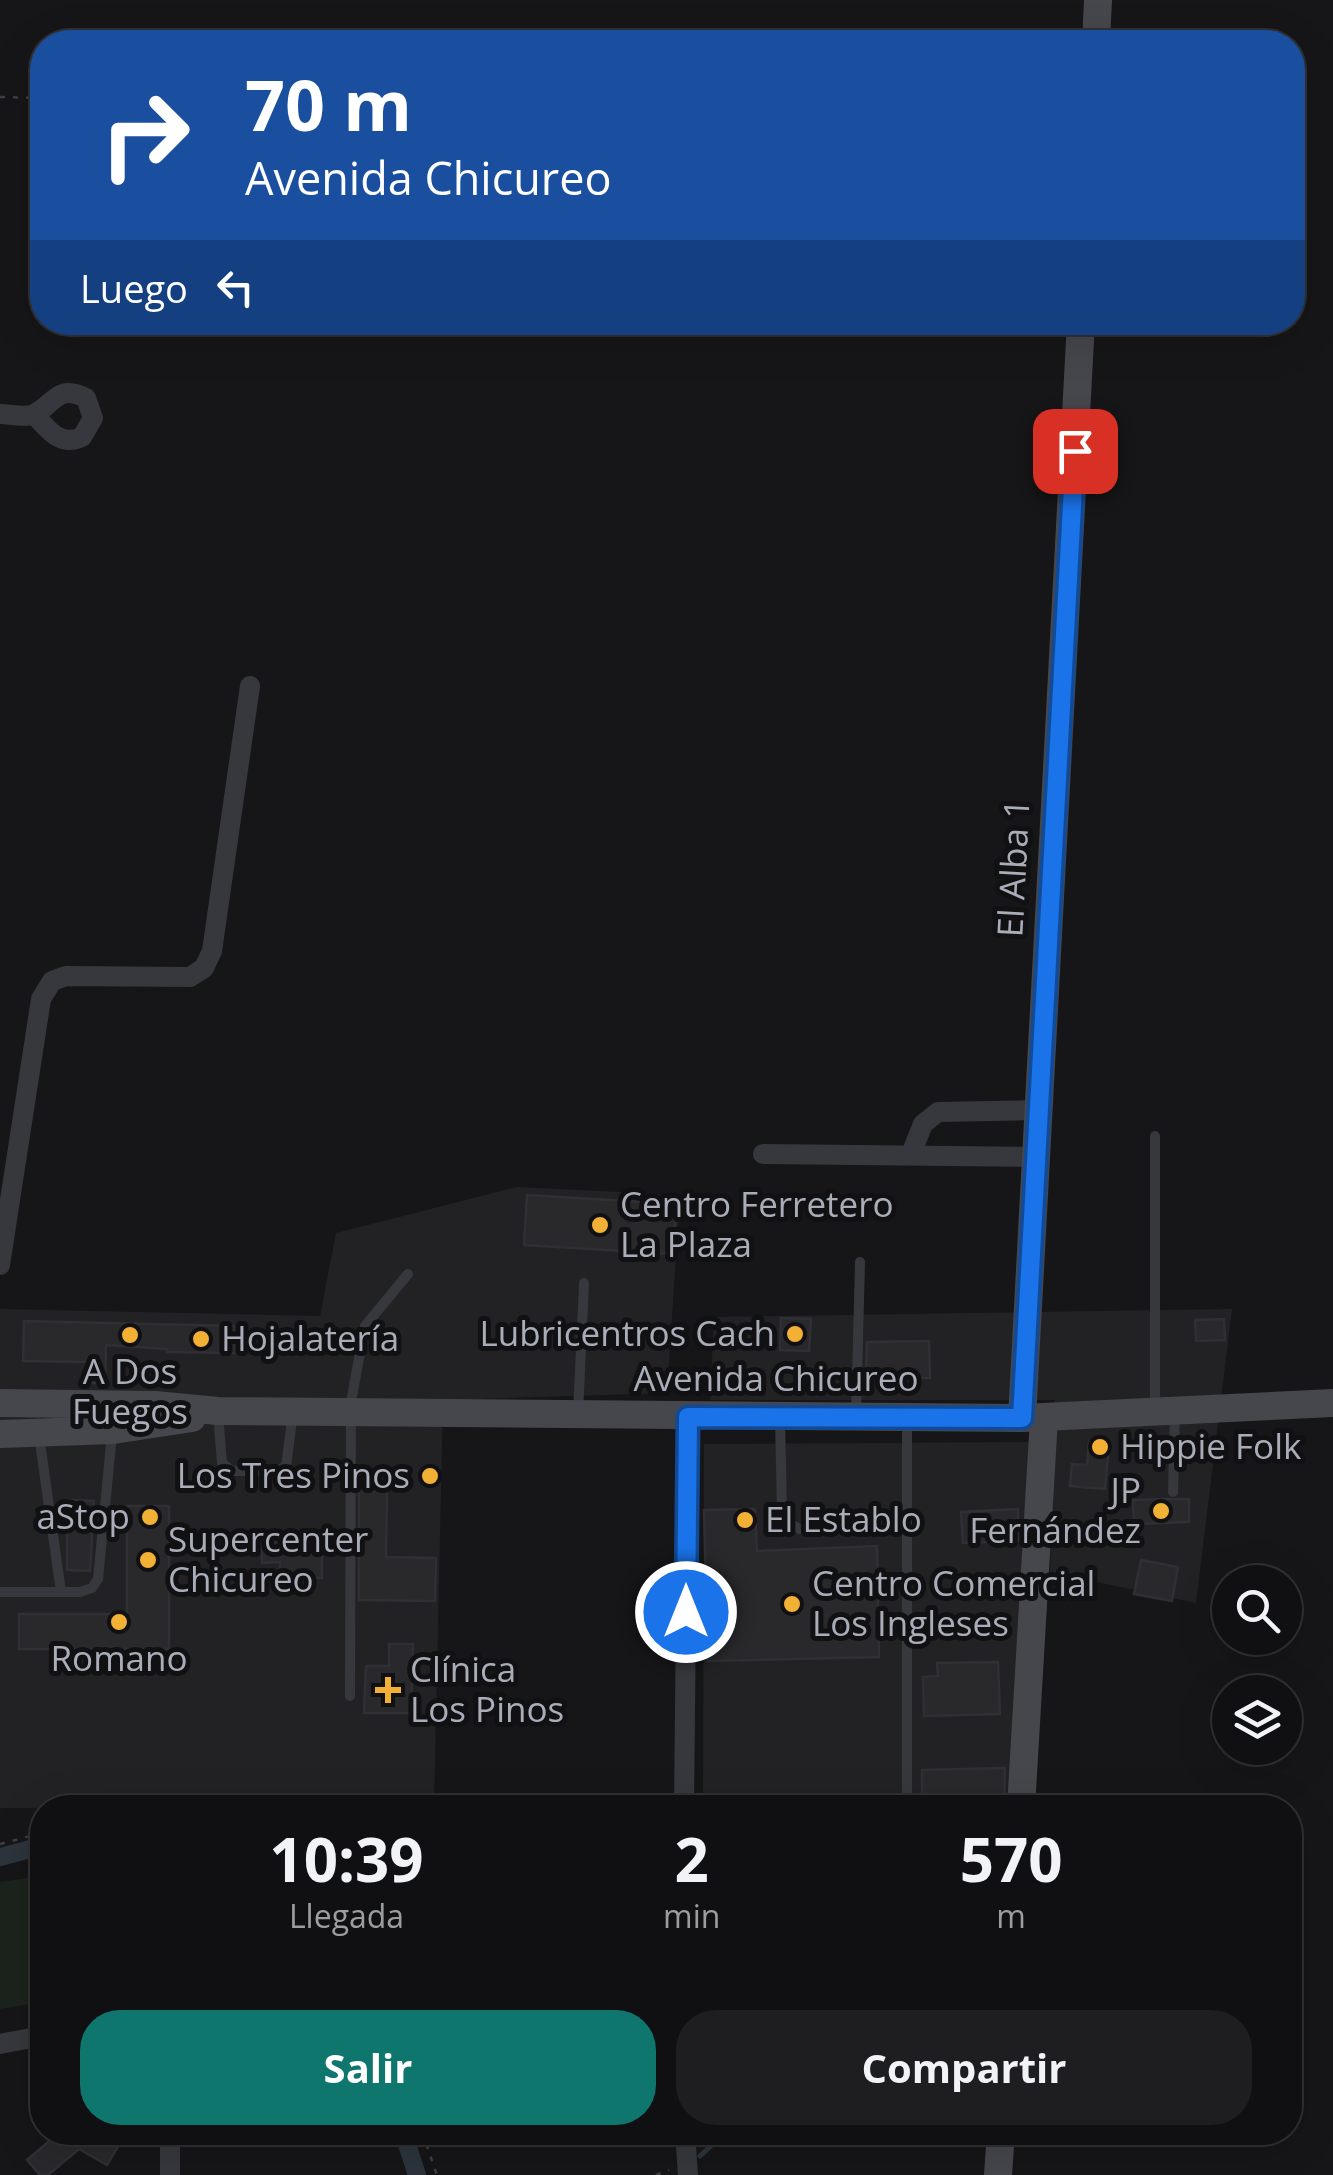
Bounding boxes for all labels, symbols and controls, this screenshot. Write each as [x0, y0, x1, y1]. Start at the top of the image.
text: 70 m [245, 56, 412, 152]
icon: right [80, 70, 210, 200]
text: Avenida Chicureo [245, 147, 612, 208]
icon: left [208, 260, 263, 315]
text: Luego [80, 262, 188, 314]
pin [1033, 409, 1118, 494]
icon: arrive [1048, 424, 1103, 479]
street label: El Alba 1 [985, 798, 1040, 938]
place label: Centro Ferretero La Plaza [620, 1180, 894, 1267]
marker: Centro Ferretero La Plaza [589, 1214, 611, 1236]
place label: Lubricentros Cach [479, 1309, 775, 1356]
place label: Hojalatería [221, 1314, 399, 1361]
marker: Lubricentros Cach [784, 1323, 806, 1345]
marker: A Dos Fuegos [119, 1324, 141, 1346]
marker: Hojalatería [190, 1328, 212, 1350]
place label: A Dos Fuegos [72, 1347, 188, 1434]
street label: Avenida Chicureo [633, 1354, 919, 1401]
place label: Hippie Folk [1120, 1422, 1302, 1469]
marker: Hippie Folk [1089, 1436, 1111, 1458]
place label: Los Tres Pinos [177, 1451, 410, 1498]
marker: Los Tres Pinos [419, 1465, 441, 1487]
place label: JP Fernández [969, 1466, 1141, 1553]
place label: aStop [36, 1492, 130, 1539]
place label: El Establo [765, 1495, 922, 1542]
marker: JP Fernández [1150, 1500, 1172, 1522]
marker: aStop [139, 1506, 161, 1528]
marker: El Establo [734, 1509, 756, 1531]
place label: Supercenter Chicureo [168, 1515, 368, 1602]
marker: Supercenter Chicureo [137, 1549, 159, 1571]
place label: Centro Comercial Los Ingleses [812, 1559, 1095, 1646]
position arrow [634, 1560, 738, 1664]
map controls [1212, 1565, 1302, 1765]
button: search [1212, 1565, 1302, 1655]
marker: Centro Comercial Los Ingleses [781, 1593, 803, 1615]
marker: Romano [108, 1611, 130, 1633]
place label: Romano [50, 1634, 188, 1681]
place label: Clínica Los Pinos [410, 1645, 564, 1732]
button: layers [1212, 1675, 1302, 1765]
marker: Clínica Los Pinos [375, 1677, 401, 1703]
text: 10:39 [269, 1818, 424, 1900]
text: 2 [675, 1818, 709, 1900]
text: 570 [960, 1818, 1063, 1900]
text: Llegada [289, 1894, 404, 1937]
text: min [663, 1894, 720, 1937]
text: m [996, 1894, 1026, 1937]
button: Salir [80, 2010, 656, 2125]
button: Compartir [676, 2010, 1252, 2125]

